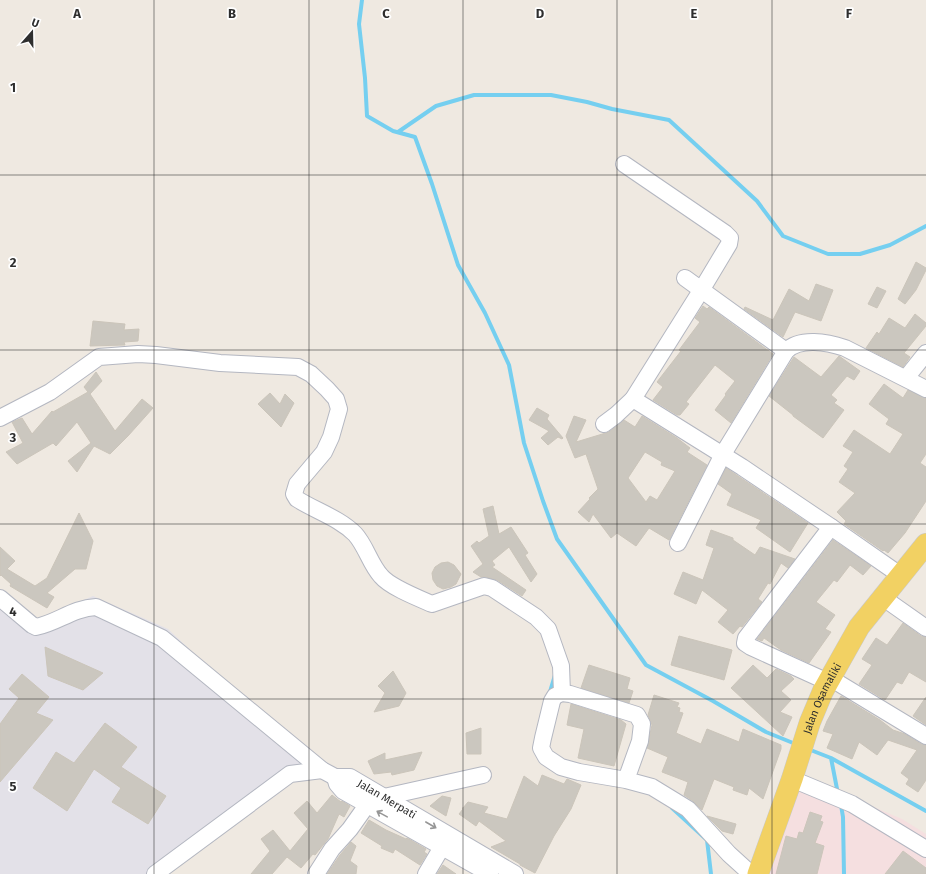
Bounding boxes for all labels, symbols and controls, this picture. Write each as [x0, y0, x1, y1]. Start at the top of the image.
text: A [72, 6, 81, 21]
text: B [228, 6, 236, 21]
text: C [382, 6, 390, 21]
text: D [536, 6, 545, 21]
text: E [691, 6, 698, 21]
text: F [846, 6, 853, 21]
north arrow [12, 12, 52, 52]
text: U [30, 16, 41, 30]
text: 1 [10, 80, 16, 95]
text: 2 [10, 255, 17, 270]
text: 3 [9, 430, 17, 445]
text: 4 [9, 604, 17, 619]
street label: Jalan Osamaliki [801, 661, 844, 736]
street label: Jalan Merpati [355, 777, 419, 822]
text: 5 [10, 779, 17, 794]
one-way arrow [377, 809, 389, 817]
one-way arrow [425, 821, 437, 829]

